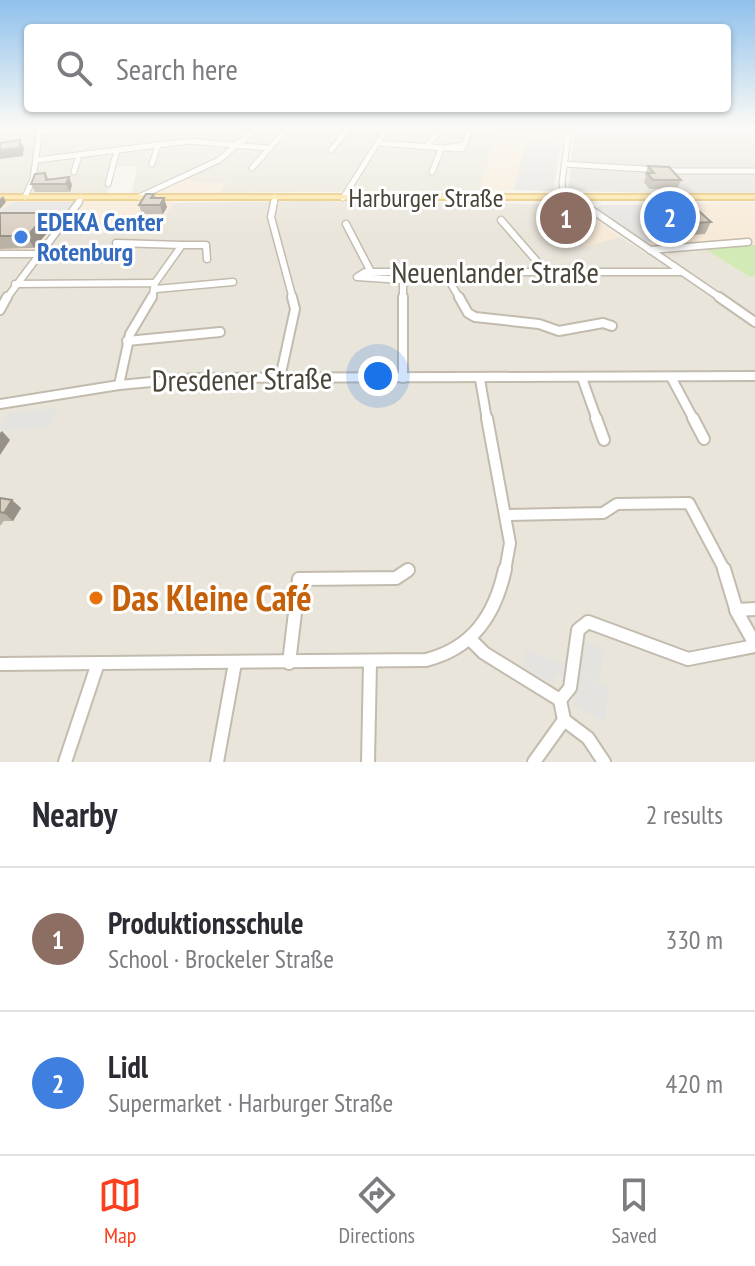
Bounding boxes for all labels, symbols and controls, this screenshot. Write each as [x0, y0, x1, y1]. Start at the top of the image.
search box [24, 24, 731, 112]
icon: search [52, 46, 96, 90]
text: Search here [116, 49, 238, 88]
street label: Harburger Straße [349, 181, 504, 214]
pin: 2 [644, 187, 696, 247]
pin: 1 [540, 188, 592, 248]
place label: EDEKA Center Rotenburg [37, 205, 164, 268]
marker: EDEKA Center Rotenburg [12, 228, 30, 246]
street label: Neuenlander Straße [391, 252, 599, 291]
your location [358, 356, 398, 396]
street label: Dresdener Straße [151, 357, 332, 400]
place label: Das Kleine Café [112, 574, 312, 621]
marker: Das Kleine Café [87, 589, 105, 607]
text: Nearby [32, 792, 117, 836]
text: 2 results [646, 798, 723, 831]
text: Produktionsschule [108, 903, 304, 942]
text: 1 [52, 923, 64, 956]
text: 330 m [665, 923, 723, 956]
text: School · Brockeler Straße [108, 942, 334, 975]
text: Lidl [108, 1047, 148, 1086]
text: 2 [52, 1067, 64, 1100]
text: 420 m [665, 1067, 723, 1100]
text: Supermarket · Harburger Straße [108, 1086, 393, 1119]
tab: Map [98, 1173, 142, 1249]
tab: Directions [339, 1173, 415, 1249]
tab: Saved [611, 1173, 657, 1249]

